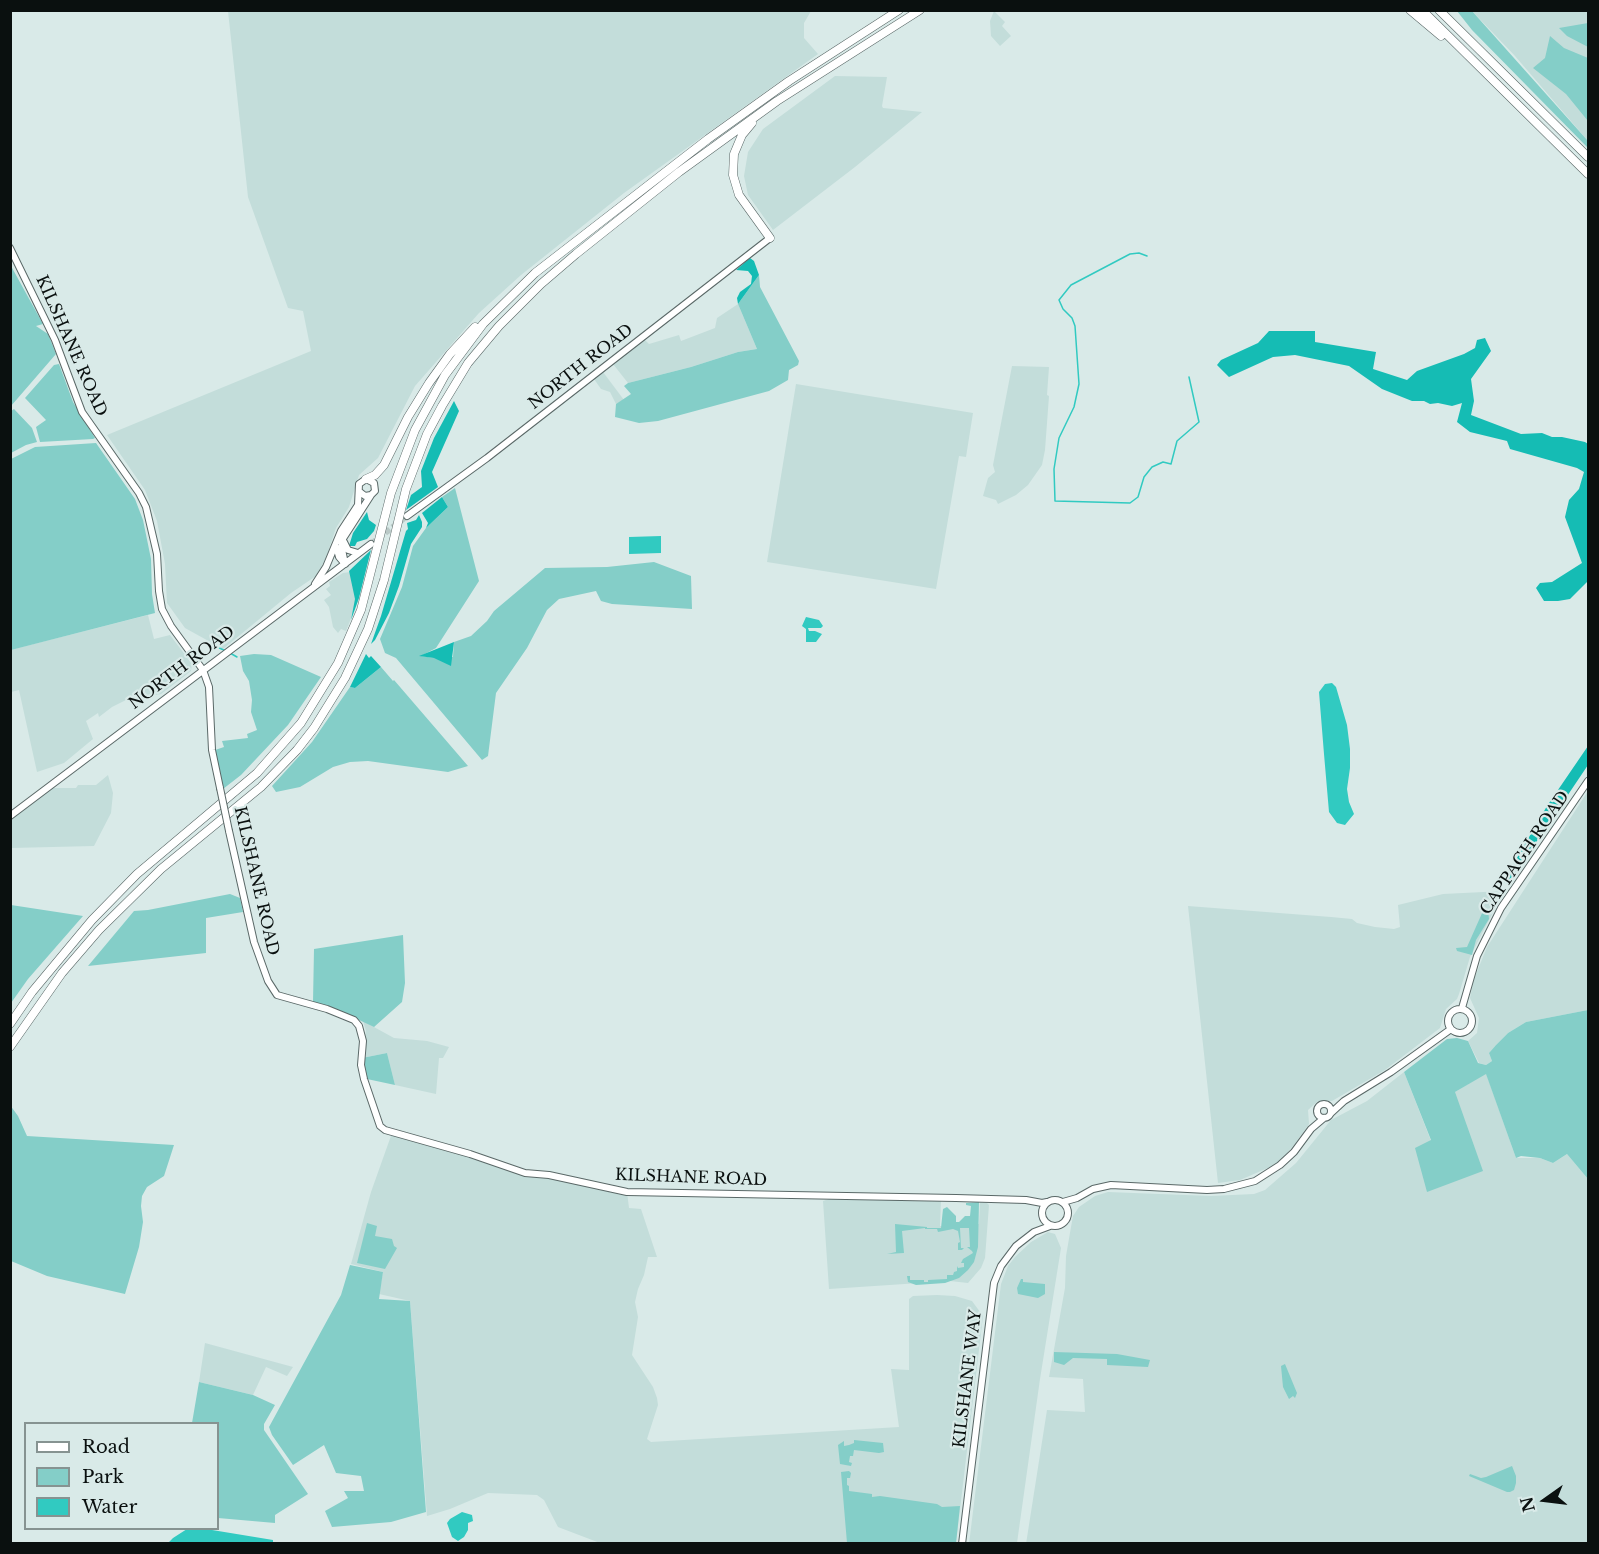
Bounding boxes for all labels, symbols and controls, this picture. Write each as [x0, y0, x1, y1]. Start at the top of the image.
street label: KILSHANE ROAD [31, 273, 111, 419]
street label: NORTH ROAD [525, 320, 637, 414]
street label: NORTH ROAD [125, 622, 239, 714]
street label: CAPPAGH ROAD [1476, 788, 1574, 918]
street label: KILSHANE ROAD [230, 805, 282, 957]
street label: KILSHANE ROAD [615, 1166, 767, 1190]
street label: KILSHANE WAY [950, 1309, 986, 1449]
legend [24, 1422, 219, 1530]
text: Road [82, 1436, 130, 1458]
text: Park [82, 1466, 124, 1488]
north arrow [1515, 1470, 1575, 1530]
text: N [1516, 1495, 1539, 1514]
text: Water [82, 1496, 137, 1518]

